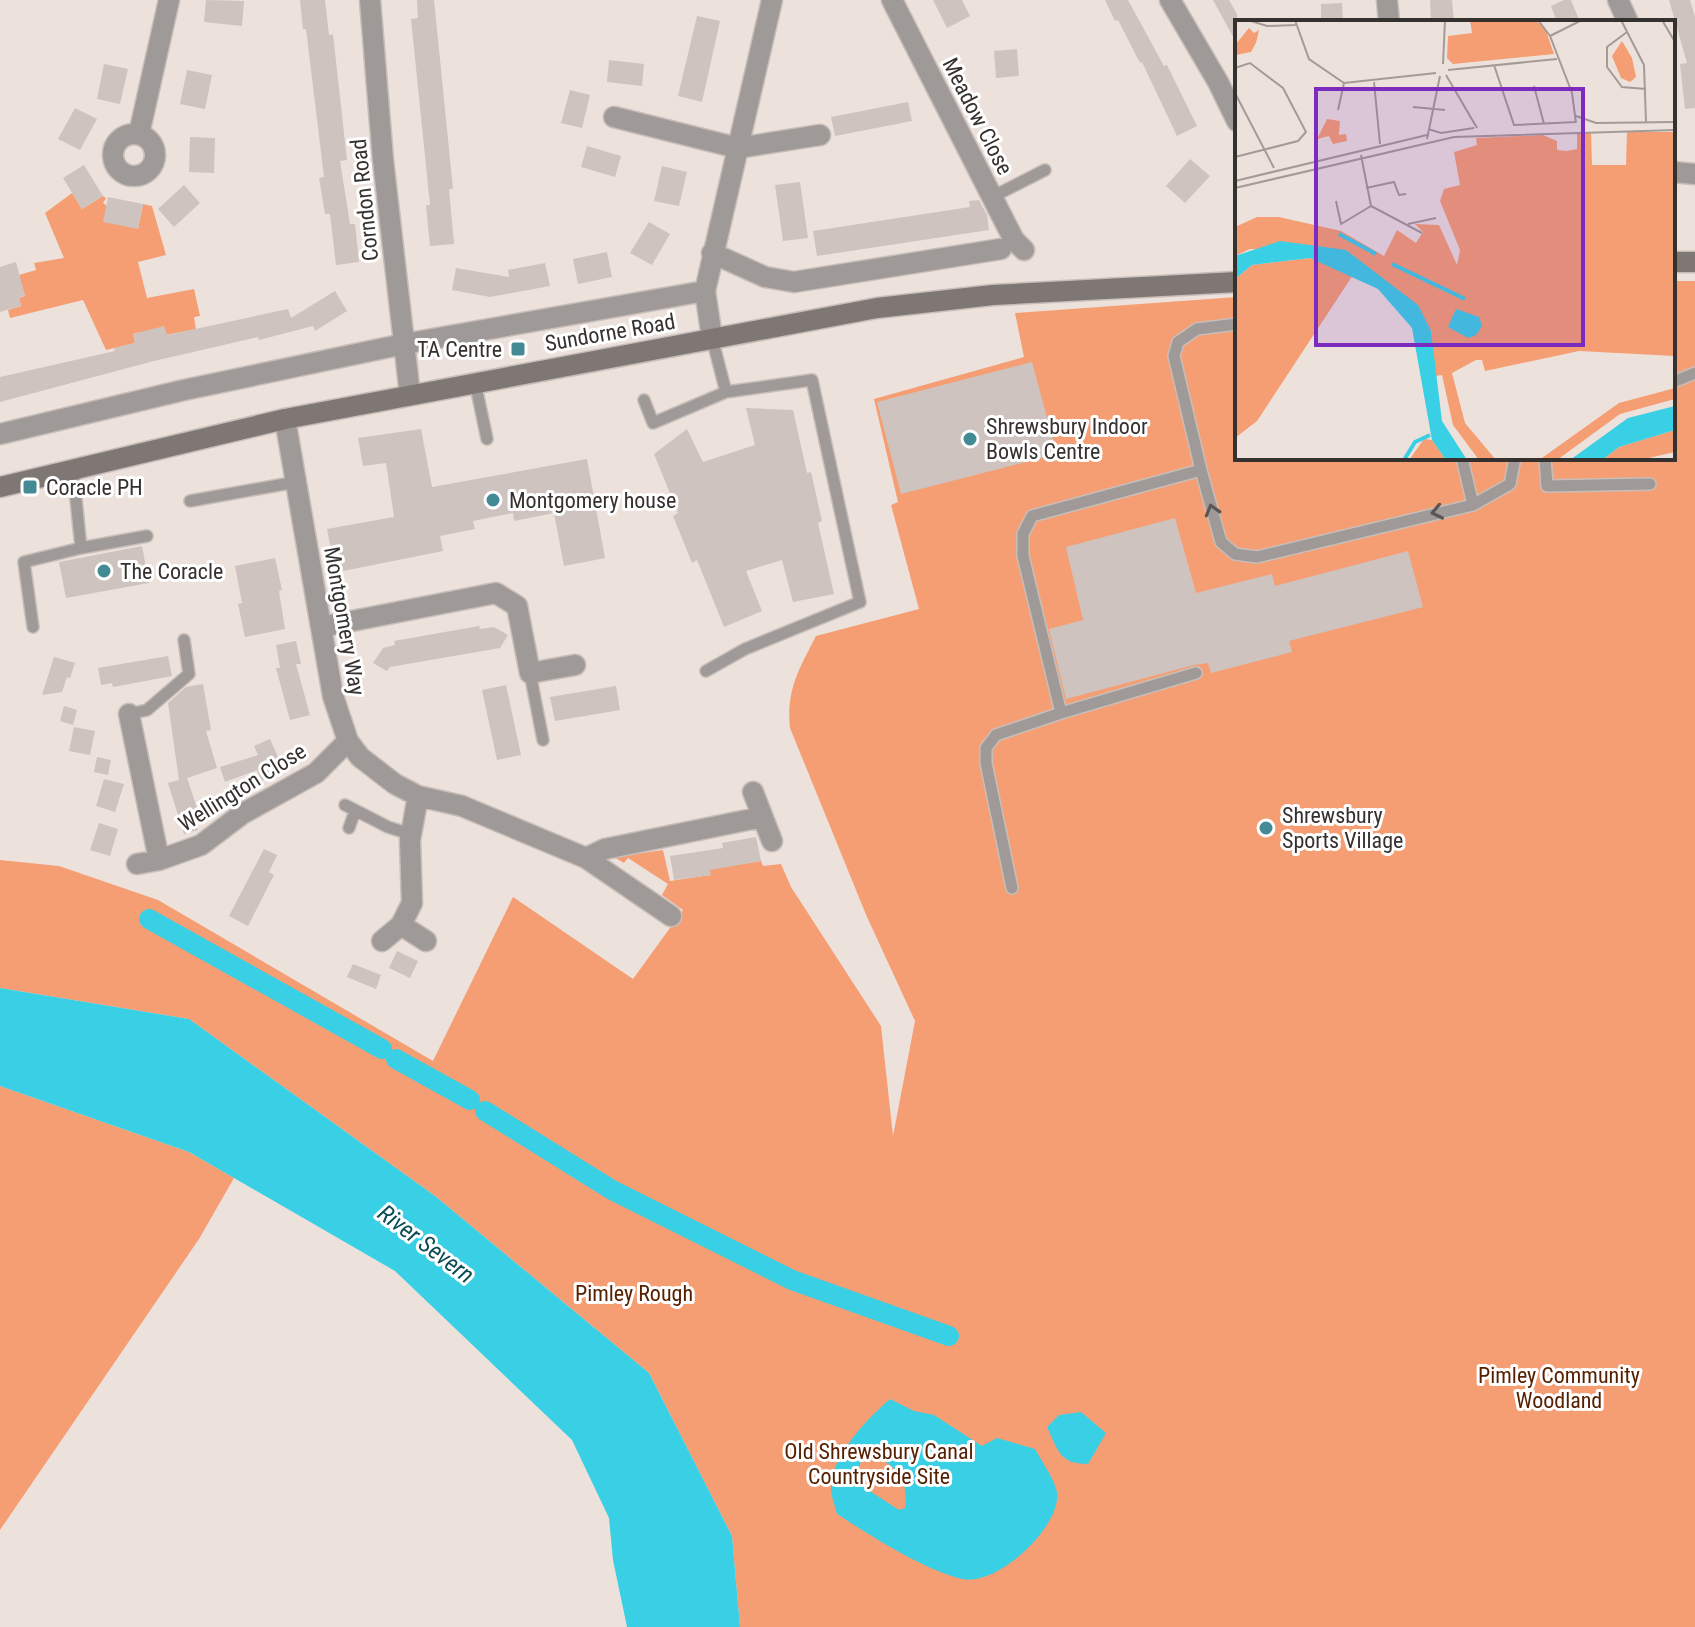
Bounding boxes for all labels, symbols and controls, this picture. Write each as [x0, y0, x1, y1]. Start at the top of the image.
inset map [1235, 20, 1675, 460]
street label: Meadow Close [937, 54, 1018, 179]
street label: Corndon Road [346, 138, 383, 262]
street label: Sundorne Road [543, 309, 677, 356]
place label: TA Centre [417, 337, 502, 362]
marker: TA Centre [509, 340, 527, 358]
place label: Shrewsbury Indoor Bowls Centre [986, 414, 1148, 464]
marker: Shrewsbury Indoor Bowls Centre [961, 430, 979, 448]
place label: Coracle PH [46, 475, 143, 500]
marker: Coracle PH [21, 478, 39, 496]
place label: Montgomery house [509, 488, 676, 513]
marker: Montgomery house [484, 491, 502, 509]
one-way arrow [1204, 503, 1221, 517]
one-way arrow [1431, 503, 1444, 520]
street label: Montgomery Way [319, 545, 370, 697]
place label: The Coracle [120, 559, 223, 584]
marker: The Coracle [95, 562, 113, 580]
street label: Wellington Close [174, 738, 311, 837]
place label: Shrewsbury Sports Village [1282, 803, 1403, 853]
marker: Shrewsbury Sports Village [1257, 819, 1275, 837]
water label: River Severn [373, 1199, 479, 1289]
park label: Pimley Rough [575, 1281, 693, 1306]
park label: Pimley Community Woodland [1478, 1363, 1640, 1413]
park label: Old Shrewsbury Canal Countryside Site [784, 1439, 974, 1489]

